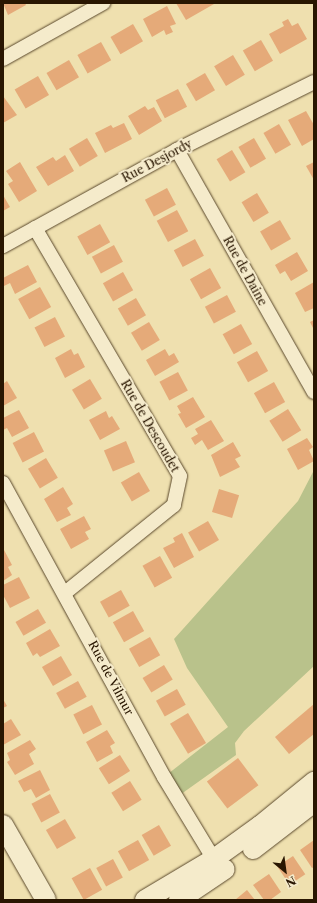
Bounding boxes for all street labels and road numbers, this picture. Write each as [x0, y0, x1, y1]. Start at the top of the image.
street label: Rue Desjordy [119, 136, 195, 186]
street label: Rue de Daine [220, 234, 270, 308]
street label: Rue de Descoudet [118, 377, 182, 475]
street label: Rue de Vilmur [85, 638, 137, 718]

